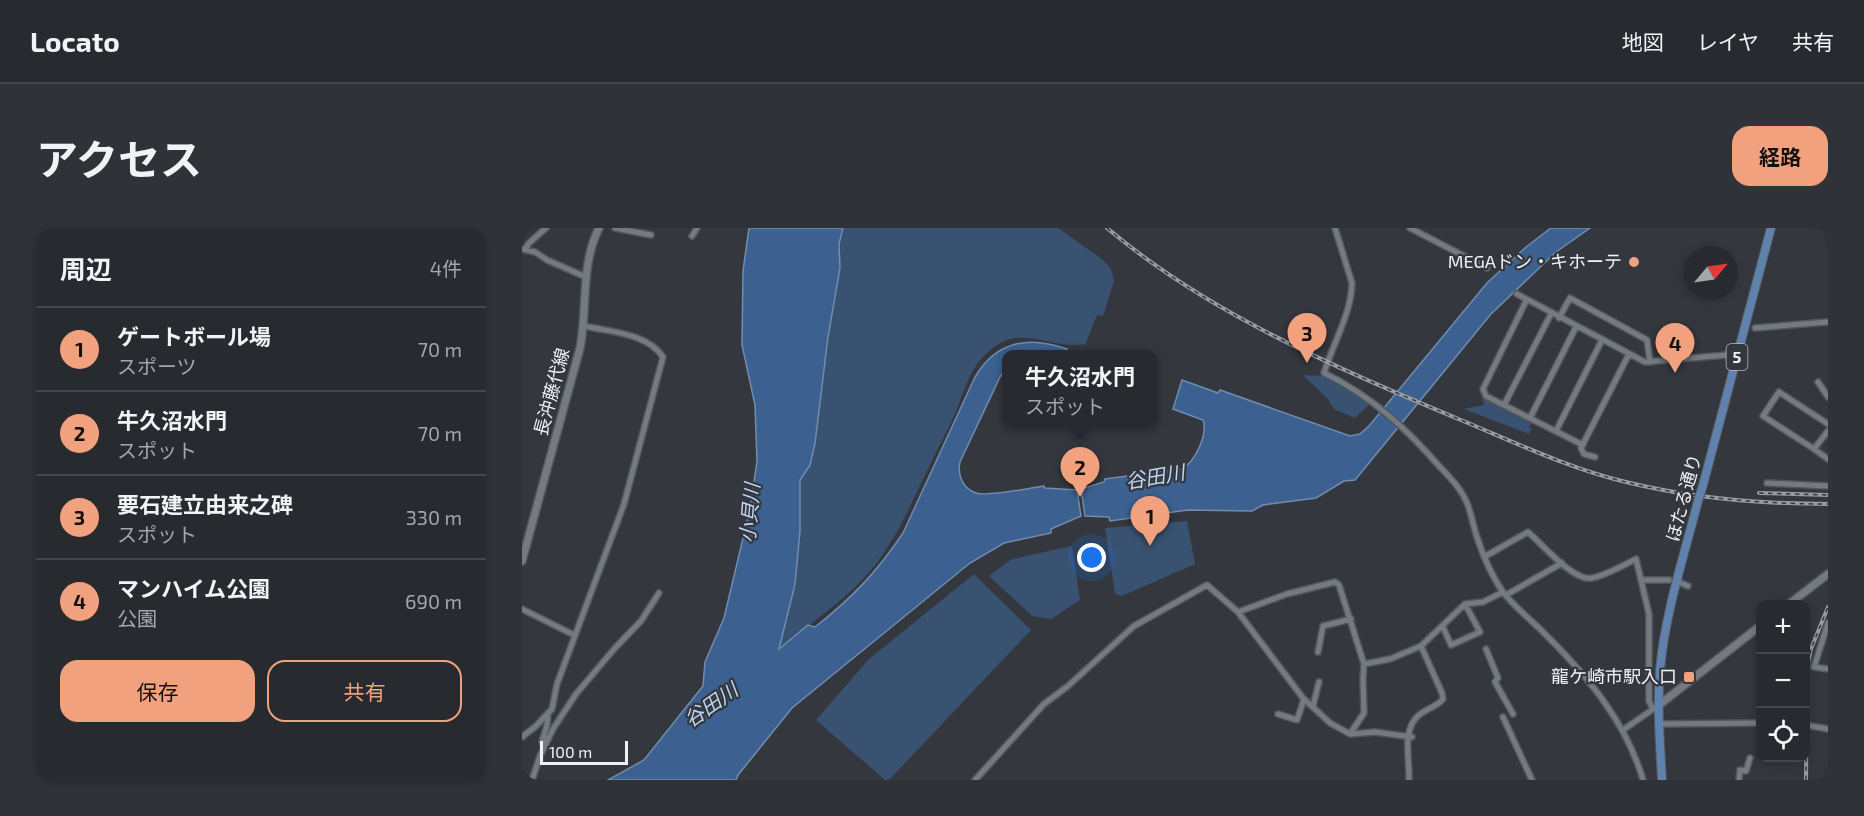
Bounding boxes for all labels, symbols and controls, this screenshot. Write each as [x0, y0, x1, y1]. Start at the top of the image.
text: Locato [30, 24, 120, 58]
text: 地図 [1622, 29, 1664, 54]
text: レイヤ [1697, 29, 1759, 54]
text: 共有 [1792, 29, 1834, 54]
button: 経路 [1732, 126, 1828, 186]
text: アクセス [36, 133, 202, 183]
north arrow [1684, 246, 1738, 300]
place label: MEGAドン・キホーテ [1448, 250, 1622, 272]
text: 周辺 [60, 253, 112, 284]
marker: MEGAドン・キホーテ [1627, 255, 1641, 269]
text: 4件 [430, 256, 462, 280]
pin: 3 [1288, 314, 1326, 363]
text: ゲートボール場 [117, 323, 271, 349]
pin: 4 [1656, 324, 1694, 373]
text: 1 [75, 337, 84, 361]
text: 70 m [418, 337, 462, 361]
road number: 5 [1726, 344, 1748, 370]
street label: 長沖藤代線 [529, 345, 573, 438]
popup [1002, 350, 1158, 428]
text: スポーツ [117, 354, 197, 378]
text: 牛久沼水門 [1025, 363, 1135, 389]
text: スポット [1025, 394, 1105, 418]
text: 牛久沼水門 [117, 407, 227, 433]
text: 2 [74, 421, 85, 445]
text: 70 m [418, 421, 462, 445]
text: スポット [117, 438, 197, 462]
pin: 2 [1060, 448, 1100, 497]
street label: ほたる通り [1661, 451, 1705, 544]
water label: 谷田川 [1123, 459, 1188, 493]
water label: 小貝川 [734, 480, 764, 544]
text: 要石建立由来之碑 [117, 491, 293, 517]
pin: 1 [1130, 496, 1170, 546]
text: 3 [74, 505, 85, 529]
text: 330 m [406, 505, 462, 529]
text: スポット [117, 522, 197, 546]
your location [1077, 543, 1106, 572]
text: マンハイム公園 [117, 575, 270, 601]
text: 4 [73, 589, 86, 613]
text: 690 m [405, 589, 462, 613]
map controls [1756, 600, 1810, 762]
button: + [1756, 600, 1810, 654]
text: 公園 [117, 606, 157, 630]
button: − [1756, 654, 1810, 708]
button: 保存 [60, 660, 255, 722]
button: 共有 [267, 660, 462, 722]
place label: 龍ケ崎市駅入口 [1551, 665, 1677, 687]
marker: 龍ケ崎市駅入口 [1682, 670, 1696, 684]
water label: 谷田川 [679, 676, 744, 731]
button: locate [1756, 708, 1810, 762]
scale bar [540, 738, 628, 766]
text: 100 m [549, 742, 592, 761]

